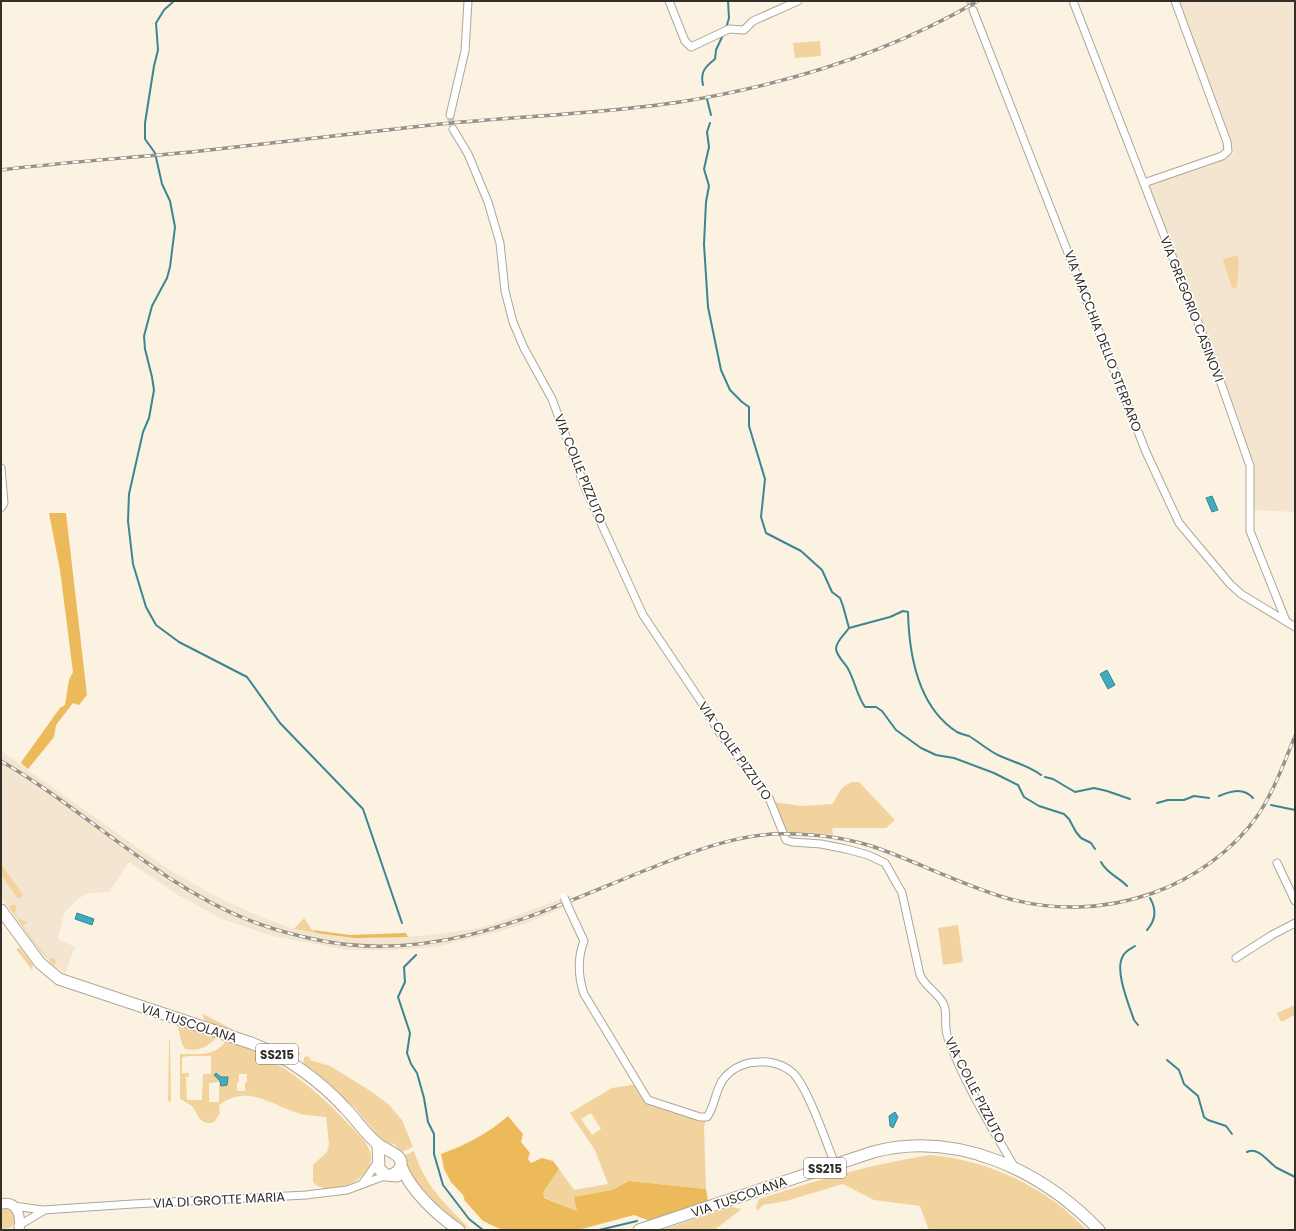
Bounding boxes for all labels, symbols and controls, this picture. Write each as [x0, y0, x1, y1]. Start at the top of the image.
street label: VIA GREGORIO CASINOVI [1155, 233, 1229, 385]
street label: VIA MACCHIA DELLO STERPARO [1060, 247, 1146, 435]
street label: VIA COLLE PIZZUTO [549, 411, 611, 527]
street label: VIA COLLE PIZZUTO [694, 698, 776, 804]
street label: VIA TUSCOLANA [138, 998, 240, 1048]
street label: VIA COLLE PIZZUTO [940, 1034, 1010, 1146]
road number: SS215 [256, 1044, 298, 1064]
road number: SS215 [804, 1158, 846, 1178]
street label: VIA TUSCOLANA [689, 1172, 790, 1222]
street label: VIA DI GROTTE MARIA [152, 1187, 286, 1213]

